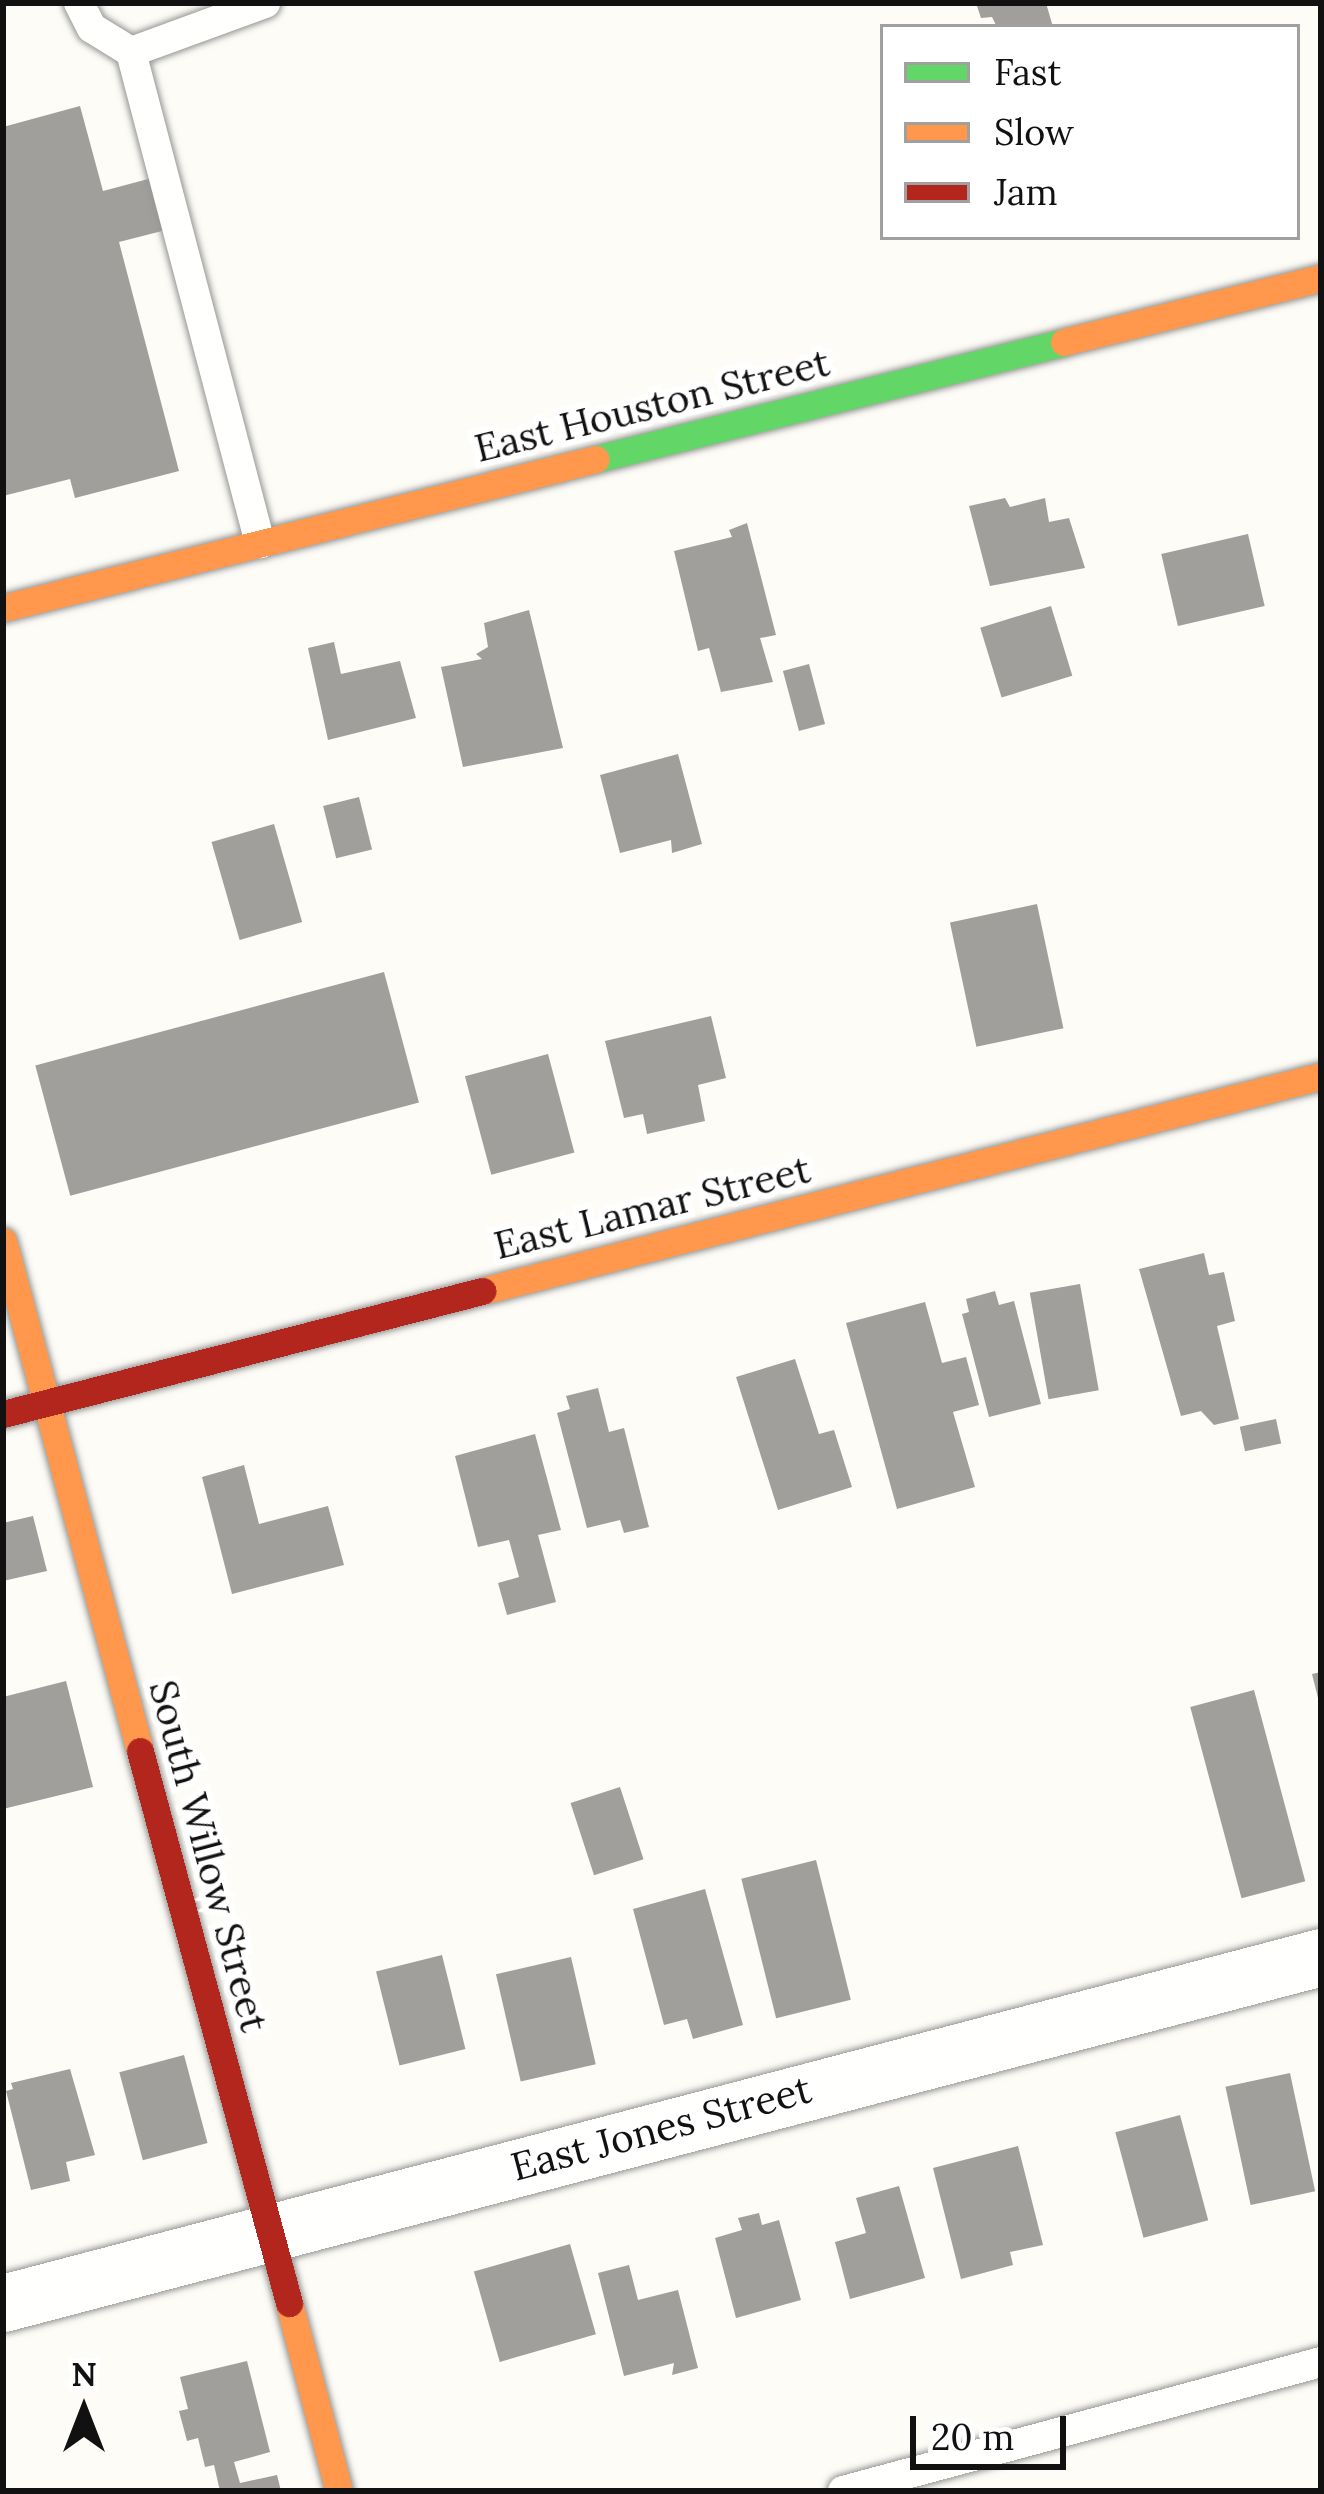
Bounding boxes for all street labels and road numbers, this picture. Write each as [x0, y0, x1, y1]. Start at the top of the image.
street label: East Houston Street [470, 338, 834, 472]
street label: East Lamar Street [489, 1145, 815, 1269]
street label: South Willow Street [140, 1675, 278, 2037]
street label: East Jones Street [506, 2065, 816, 2191]

